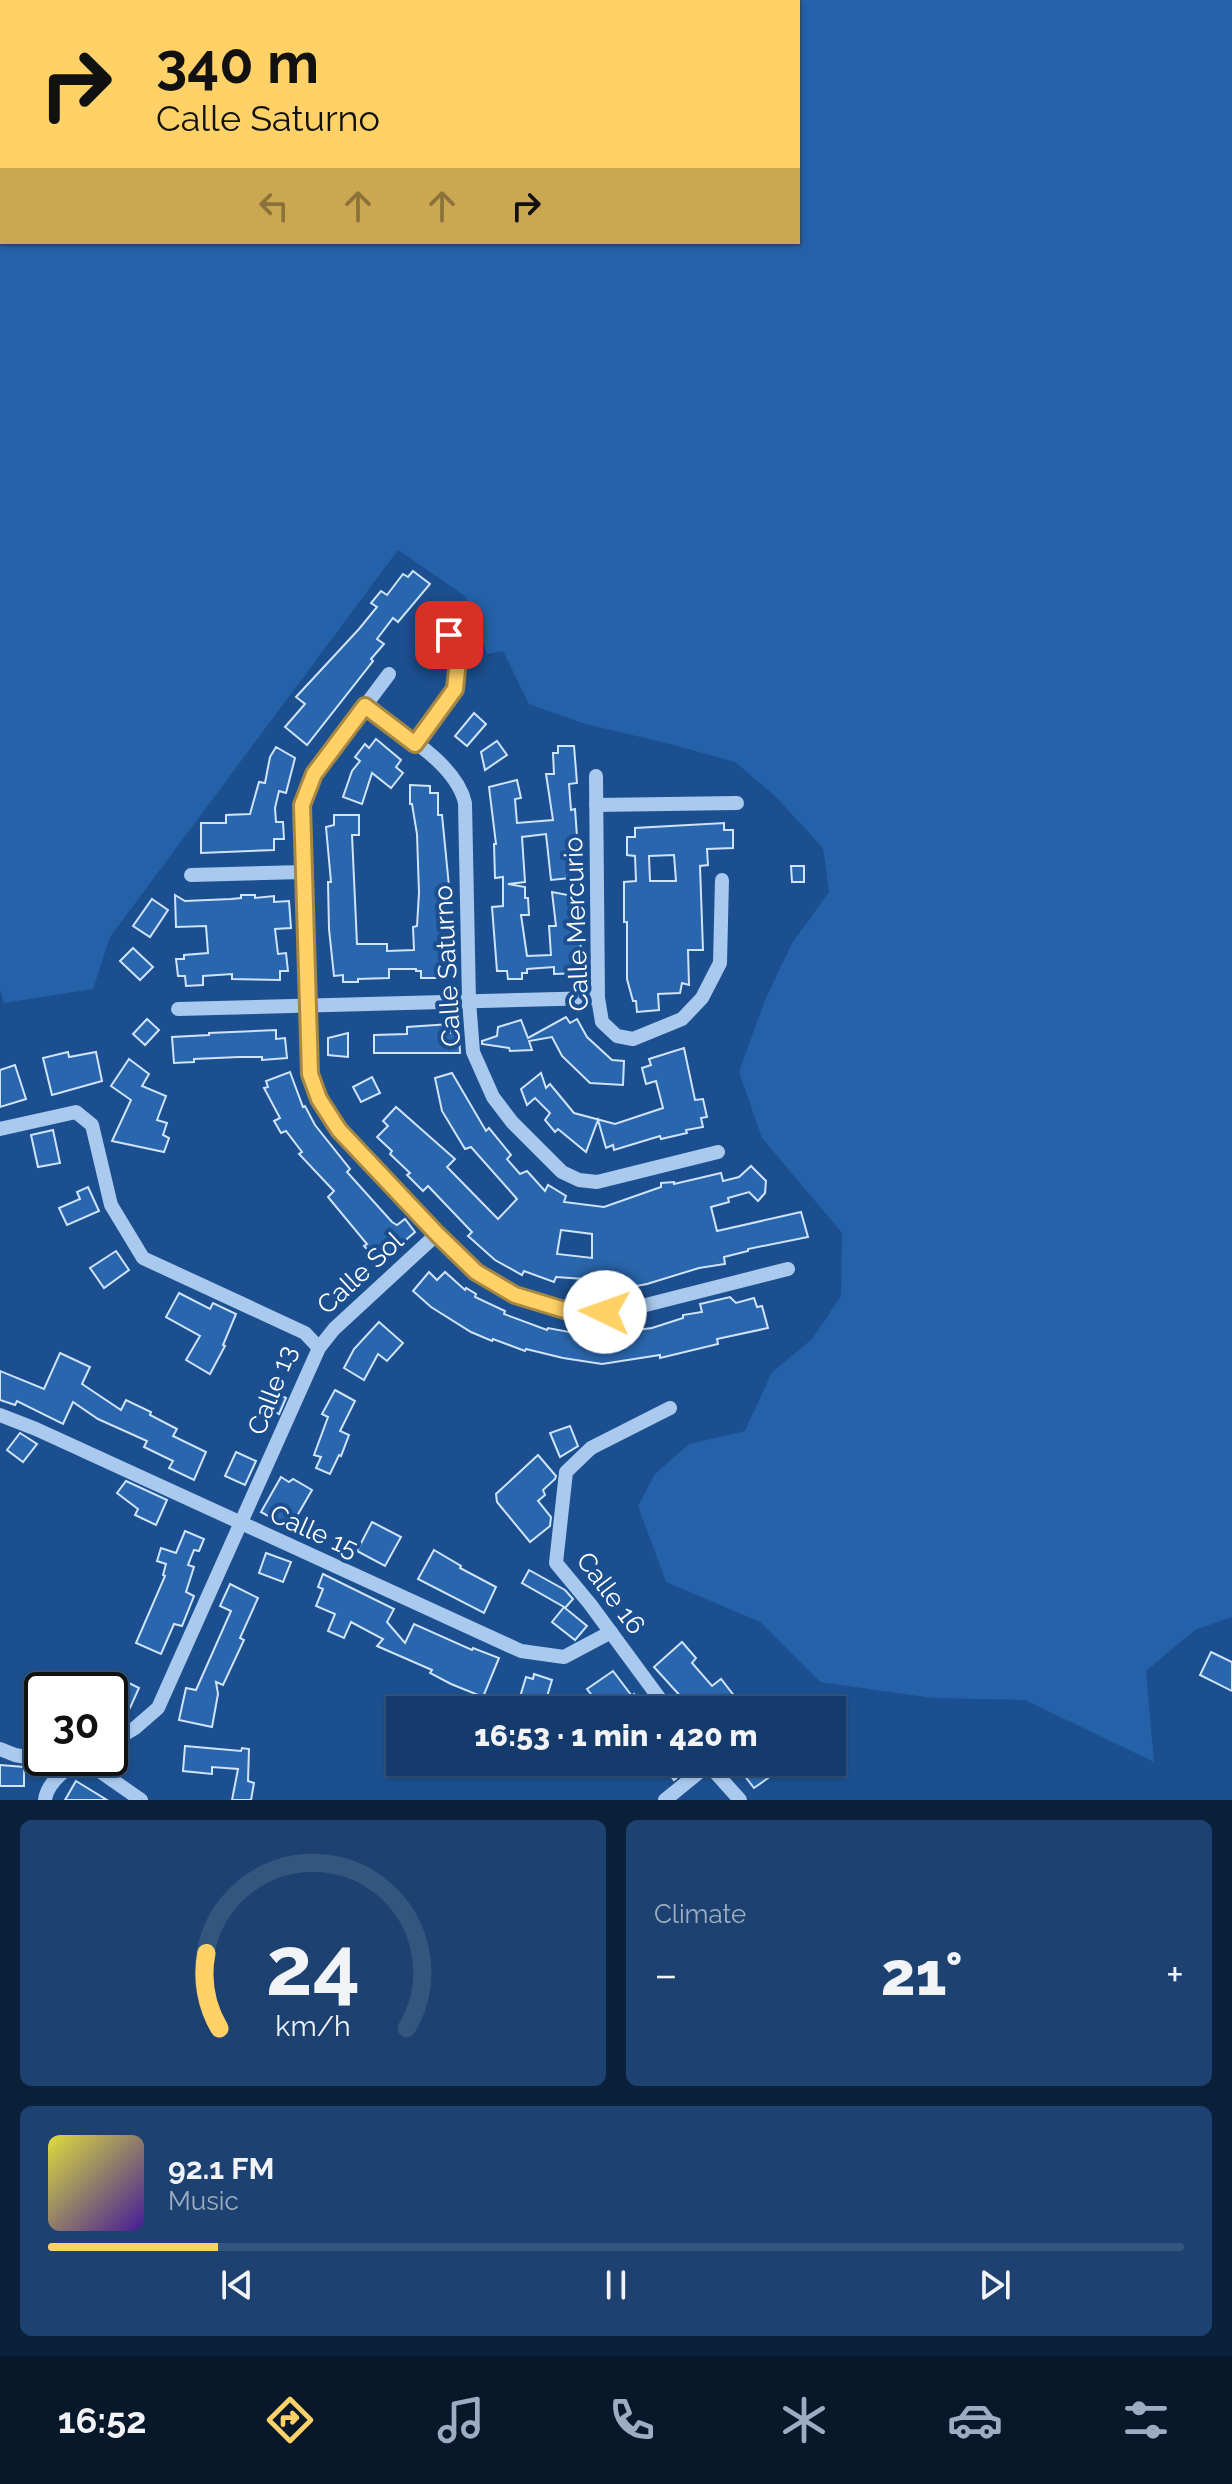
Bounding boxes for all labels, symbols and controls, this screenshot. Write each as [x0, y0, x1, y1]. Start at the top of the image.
text: 340 m [156, 30, 319, 96]
icon: right [24, 32, 128, 136]
text: Calle Saturno [156, 97, 380, 139]
icon: left [252, 184, 296, 228]
icon: ahead [336, 184, 380, 228]
icon: ahead [420, 184, 464, 228]
icon: right [504, 184, 548, 228]
pin [415, 601, 483, 669]
icon: arrive [427, 613, 471, 657]
street label: Calle Mercurio [558, 836, 594, 1012]
street label: Calle Saturno [428, 884, 466, 1048]
street label: Calle Sol [311, 1225, 410, 1320]
position arrow [563, 1270, 647, 1354]
street label: Calle 13 [241, 1341, 303, 1439]
street label: Calle 15 [265, 1498, 363, 1564]
street label: Calle 16 [570, 1546, 652, 1640]
speed limit sign: 30 [24, 1672, 128, 1776]
text: 16:53 · 1 min · 420 m [474, 1718, 758, 1753]
text: Climate [654, 1899, 746, 1929]
text: 24 [266, 1917, 360, 2014]
text: 21° [881, 1939, 963, 2009]
text: − [654, 1949, 678, 2000]
text: + [1166, 1949, 1184, 2000]
text: km/h [275, 2009, 351, 2043]
text: 92.1 FM [168, 2151, 275, 2186]
text: Music [168, 2186, 239, 2216]
icon: previous [215, 2263, 259, 2307]
icon: pause [594, 2263, 638, 2307]
icon: next [973, 2263, 1017, 2307]
icon: directions [262, 2392, 318, 2448]
icon: music [433, 2392, 489, 2448]
icon: phone [604, 2392, 660, 2448]
icon: climate [776, 2392, 832, 2448]
icon: car [947, 2392, 1003, 2448]
icon: filters [1118, 2392, 1174, 2448]
text: 16:52 [58, 2399, 146, 2441]

